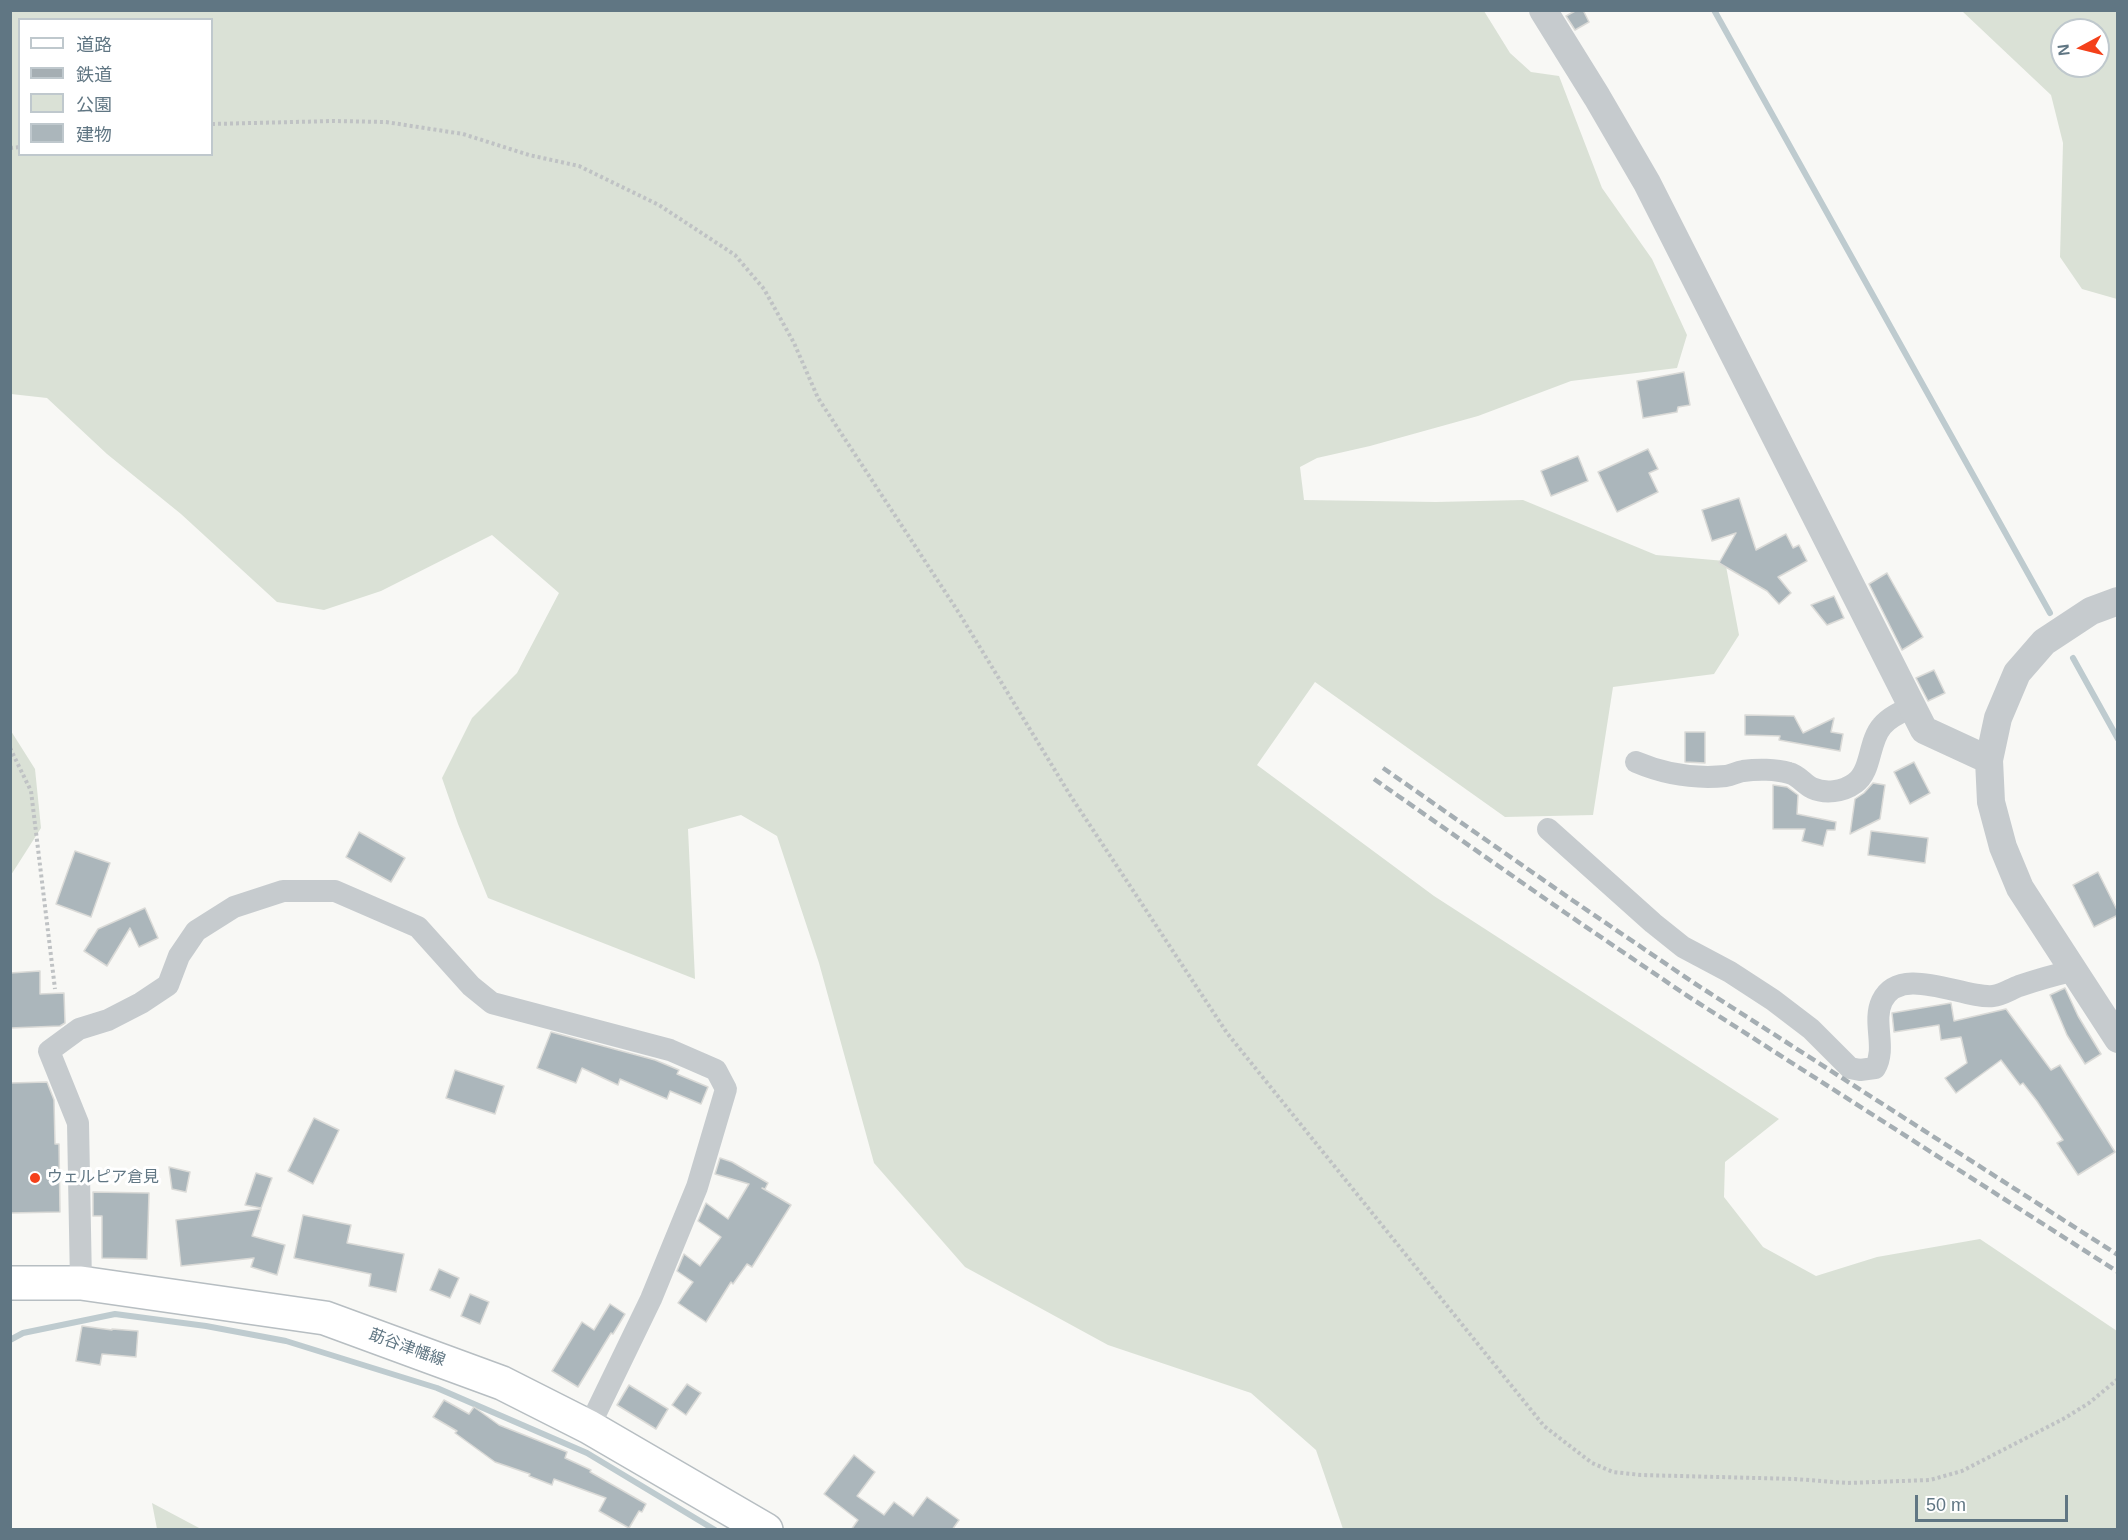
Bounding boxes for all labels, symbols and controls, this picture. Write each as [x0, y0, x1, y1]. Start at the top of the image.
legend [18, 18, 213, 156]
north arrow [2050, 18, 2110, 78]
text: 道路 [76, 35, 112, 55]
text: N [2054, 43, 2073, 57]
text: 鉄道 [76, 65, 112, 85]
text: 公園 [76, 95, 112, 115]
text: 建物 [76, 125, 112, 145]
place label: ウェルピア倉見 [47, 1168, 159, 1188]
marker: ウェルピア倉見 [28, 1171, 42, 1185]
street label: 莇谷津幡線 [366, 1325, 448, 1371]
scale bar [1918, 1483, 2071, 1521]
text: 50 m [1926, 1495, 1966, 1515]

